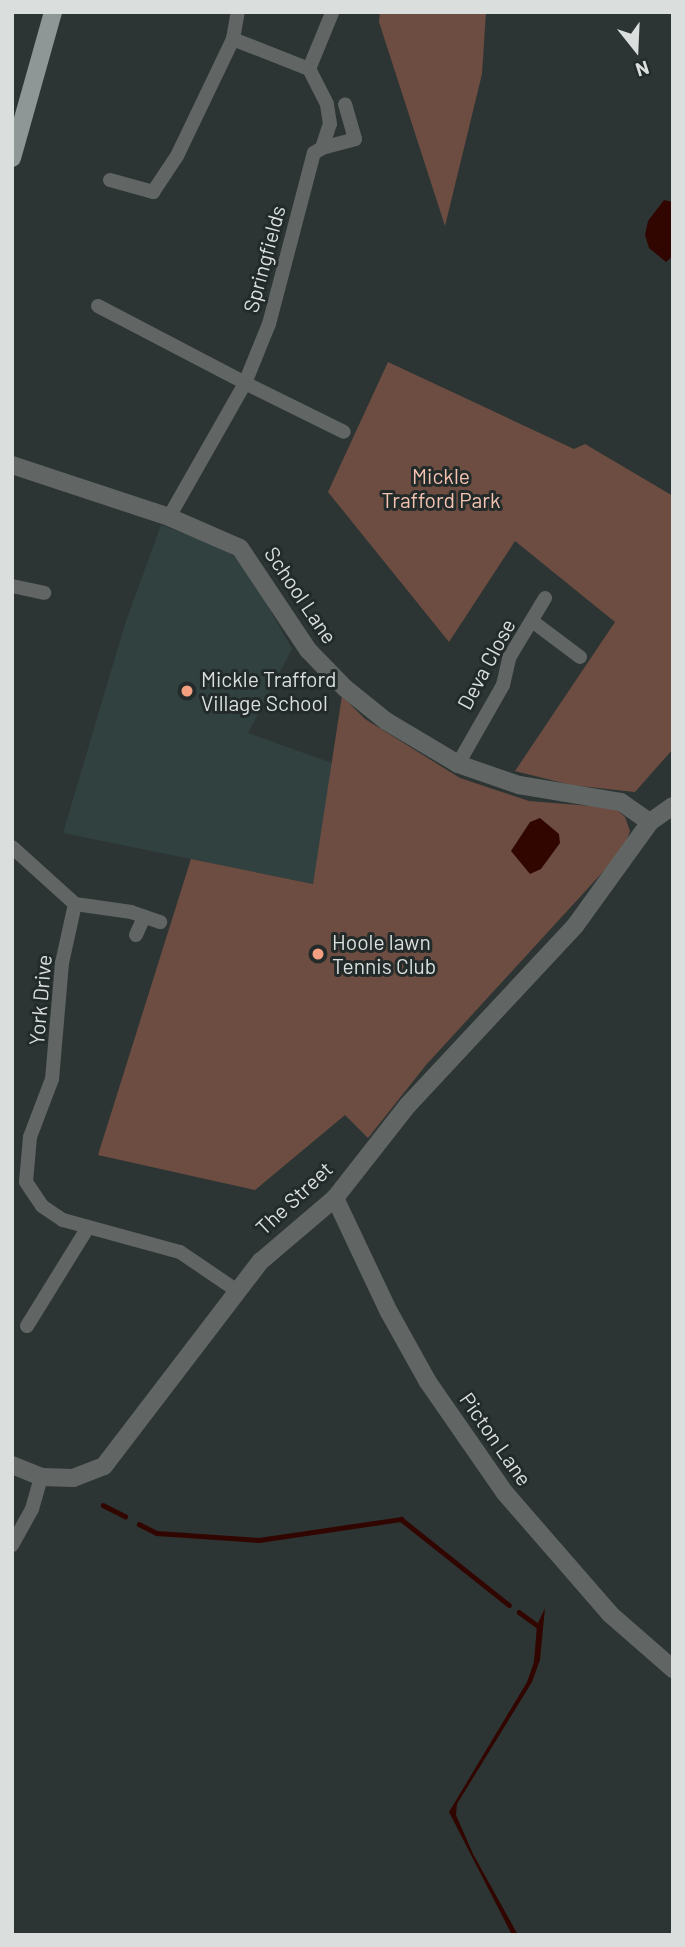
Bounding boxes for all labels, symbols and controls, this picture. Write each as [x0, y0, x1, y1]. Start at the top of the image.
north arrow [601, 14, 671, 84]
text: N [633, 57, 652, 82]
street label: Springfields [238, 203, 290, 315]
park label: Mickle Trafford Park [382, 463, 500, 513]
street label: School Lane [259, 542, 343, 648]
street label: Deva Close [452, 614, 520, 714]
place label: Mickle Trafford Village School [201, 666, 337, 716]
marker: Mickle Trafford Village School [179, 683, 195, 699]
place label: Hoole lawn Tennis Club [332, 929, 436, 979]
marker: Hoole lawn Tennis Club [310, 946, 326, 962]
street label: York Drive [23, 953, 57, 1047]
street label: The Street [250, 1156, 338, 1240]
street label: Picton Lane [455, 1388, 537, 1490]

